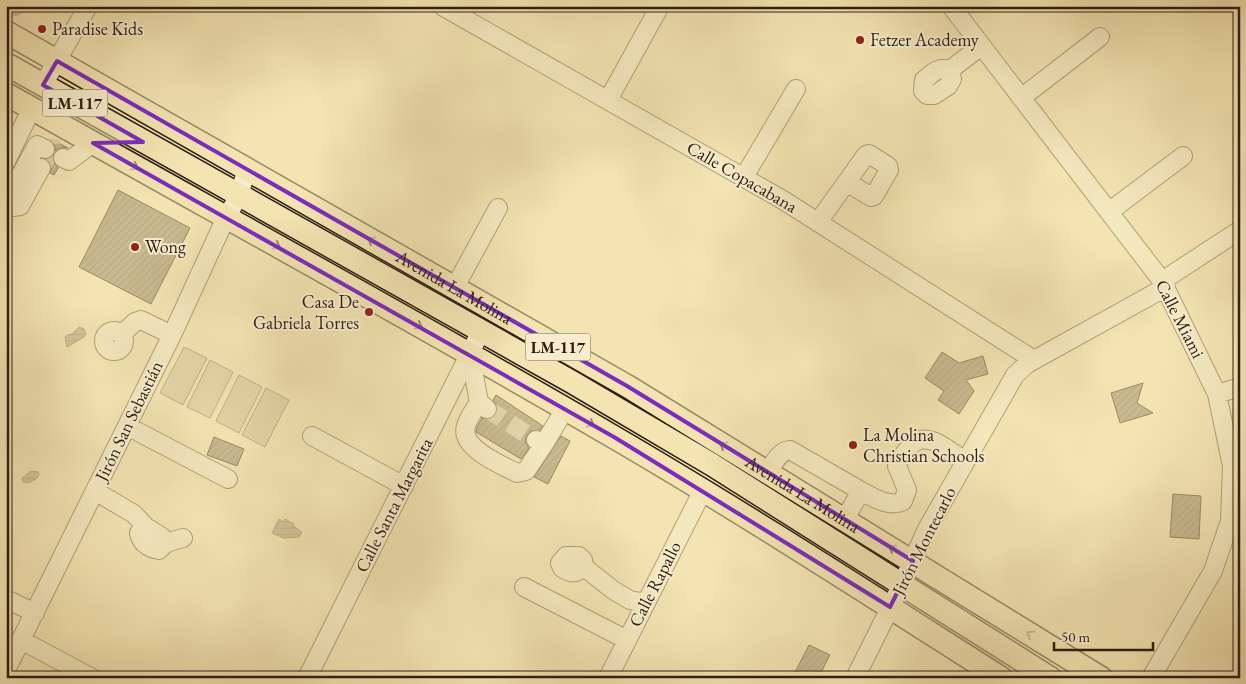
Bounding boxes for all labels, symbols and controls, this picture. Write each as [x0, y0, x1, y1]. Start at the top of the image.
place label: Paradise Kids [52, 17, 143, 40]
marker: Paradise Kids [36, 23, 48, 35]
place label: Fetzer Academy [870, 28, 979, 51]
marker: Fetzer Academy [854, 34, 866, 46]
road number: LM-117 [42, 90, 108, 116]
street label: Calle Copacabana [683, 136, 802, 218]
one-way arrow [130, 161, 139, 171]
place label: Wong [145, 235, 186, 258]
one-way arrow [368, 236, 377, 246]
one-way arrow [272, 240, 281, 250]
marker: Wong [129, 241, 141, 253]
street label: Avenida La Molina [391, 244, 518, 330]
street label: Calle Miami [1151, 275, 1210, 363]
place label: Casa De Gabriela Torres [253, 290, 359, 334]
marker: Casa De Gabriela Torres [363, 306, 375, 318]
one-way arrow [414, 319, 423, 329]
road number: LM-117 [526, 334, 590, 361]
street label: Jirón San Sebastián [89, 356, 168, 487]
one-way arrow [585, 417, 594, 427]
place label: La Molina Christian Schools [863, 423, 984, 467]
street label: Calle Santa Margarita [350, 433, 438, 576]
marker: La Molina Christian Schools [847, 439, 859, 451]
one-way arrow [720, 442, 729, 451]
street label: Avenida La Molina [740, 449, 865, 538]
street label: Jirón Montecarlo [885, 483, 961, 601]
street label: Calle Rapallo [623, 537, 686, 630]
one-way arrow [888, 544, 897, 554]
scale bar [1054, 619, 1152, 651]
text: 50 m [1061, 627, 1090, 646]
one-way arrow [1026, 630, 1035, 640]

